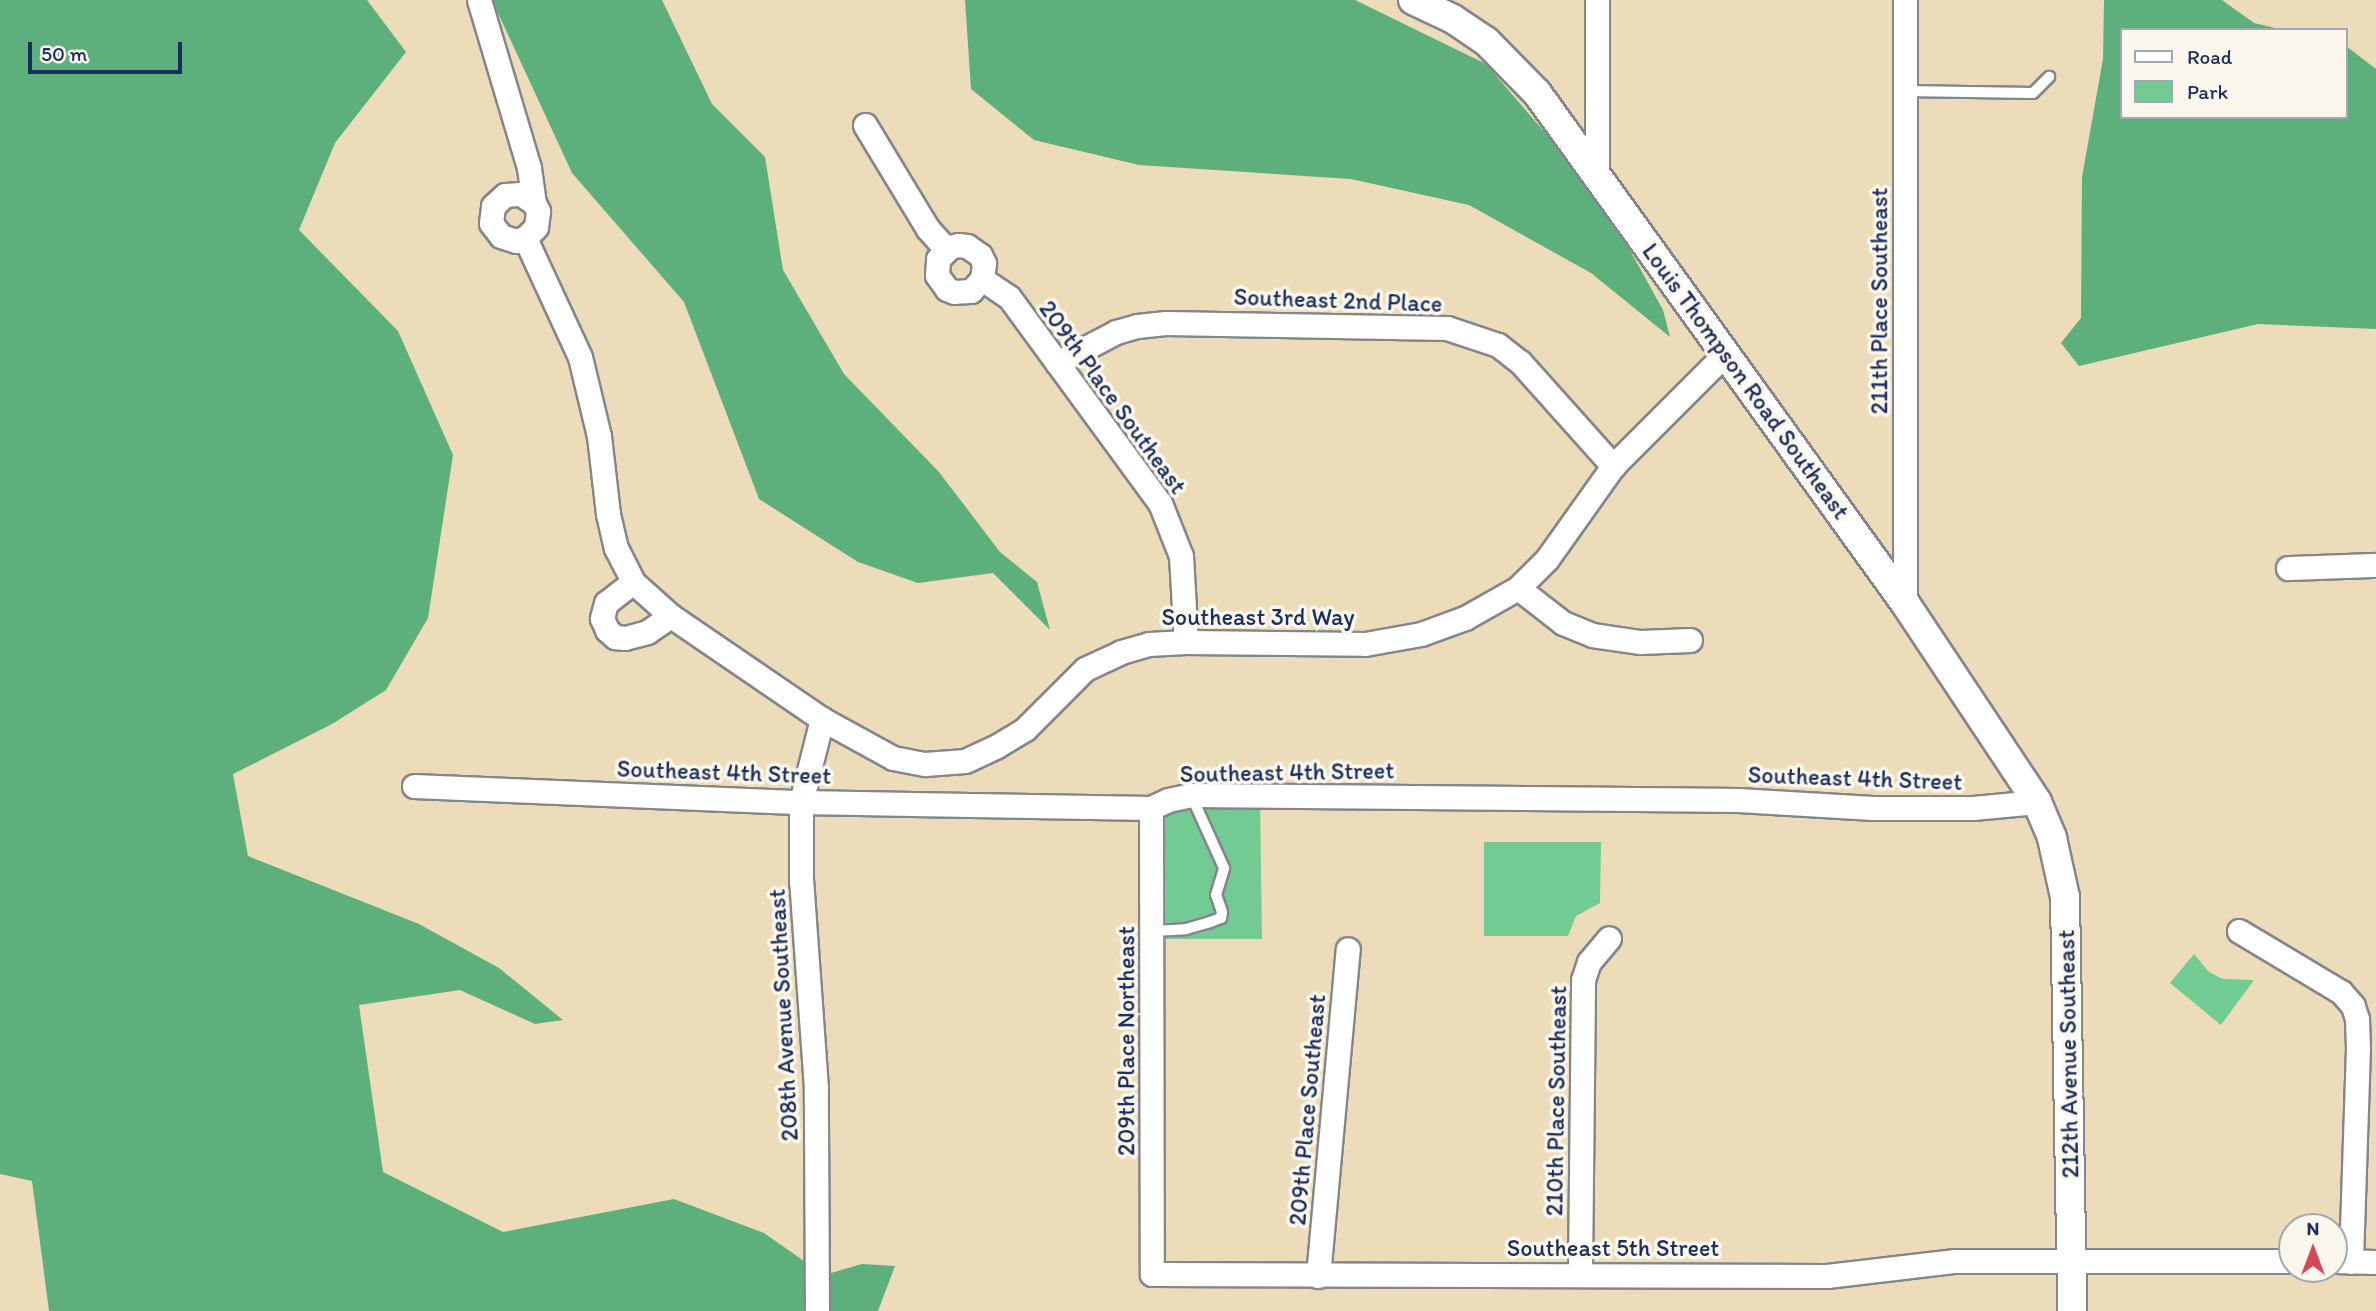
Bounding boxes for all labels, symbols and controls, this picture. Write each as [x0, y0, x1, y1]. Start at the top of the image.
scale bar [32, 28, 186, 72]
legend [2120, 28, 2348, 119]
text: 50 m [41, 41, 87, 66]
text: Road [2187, 44, 2232, 69]
text: Park [2187, 79, 2228, 104]
street label: 211th Place Southeast [1865, 188, 1893, 414]
street label: Louis Thompson Road Southeast [1637, 238, 1855, 524]
street label: Southeast 2nd Place [1233, 282, 1443, 318]
street label: 209th Place Southeast [1033, 295, 1193, 499]
street label: Southeast 3rd Way [1161, 603, 1355, 631]
street label: Southeast 4th Street [617, 754, 831, 790]
street label: Southeast 4th Street [1180, 756, 1394, 788]
street label: Southeast 4th Street [1748, 760, 1962, 796]
street label: 208th Avenue Southeast [762, 889, 804, 1141]
street label: 209th Place Northeast [1112, 926, 1140, 1156]
street label: 212th Avenue Southeast [2051, 930, 2085, 1178]
street label: 210th Place Southeast [1540, 986, 1572, 1216]
street label: 209th Place Southeast [1283, 993, 1331, 1227]
north arrow [2278, 1213, 2348, 1283]
text: N [2307, 1217, 2319, 1240]
street label: Southeast 5th Street [1507, 1234, 1719, 1262]

